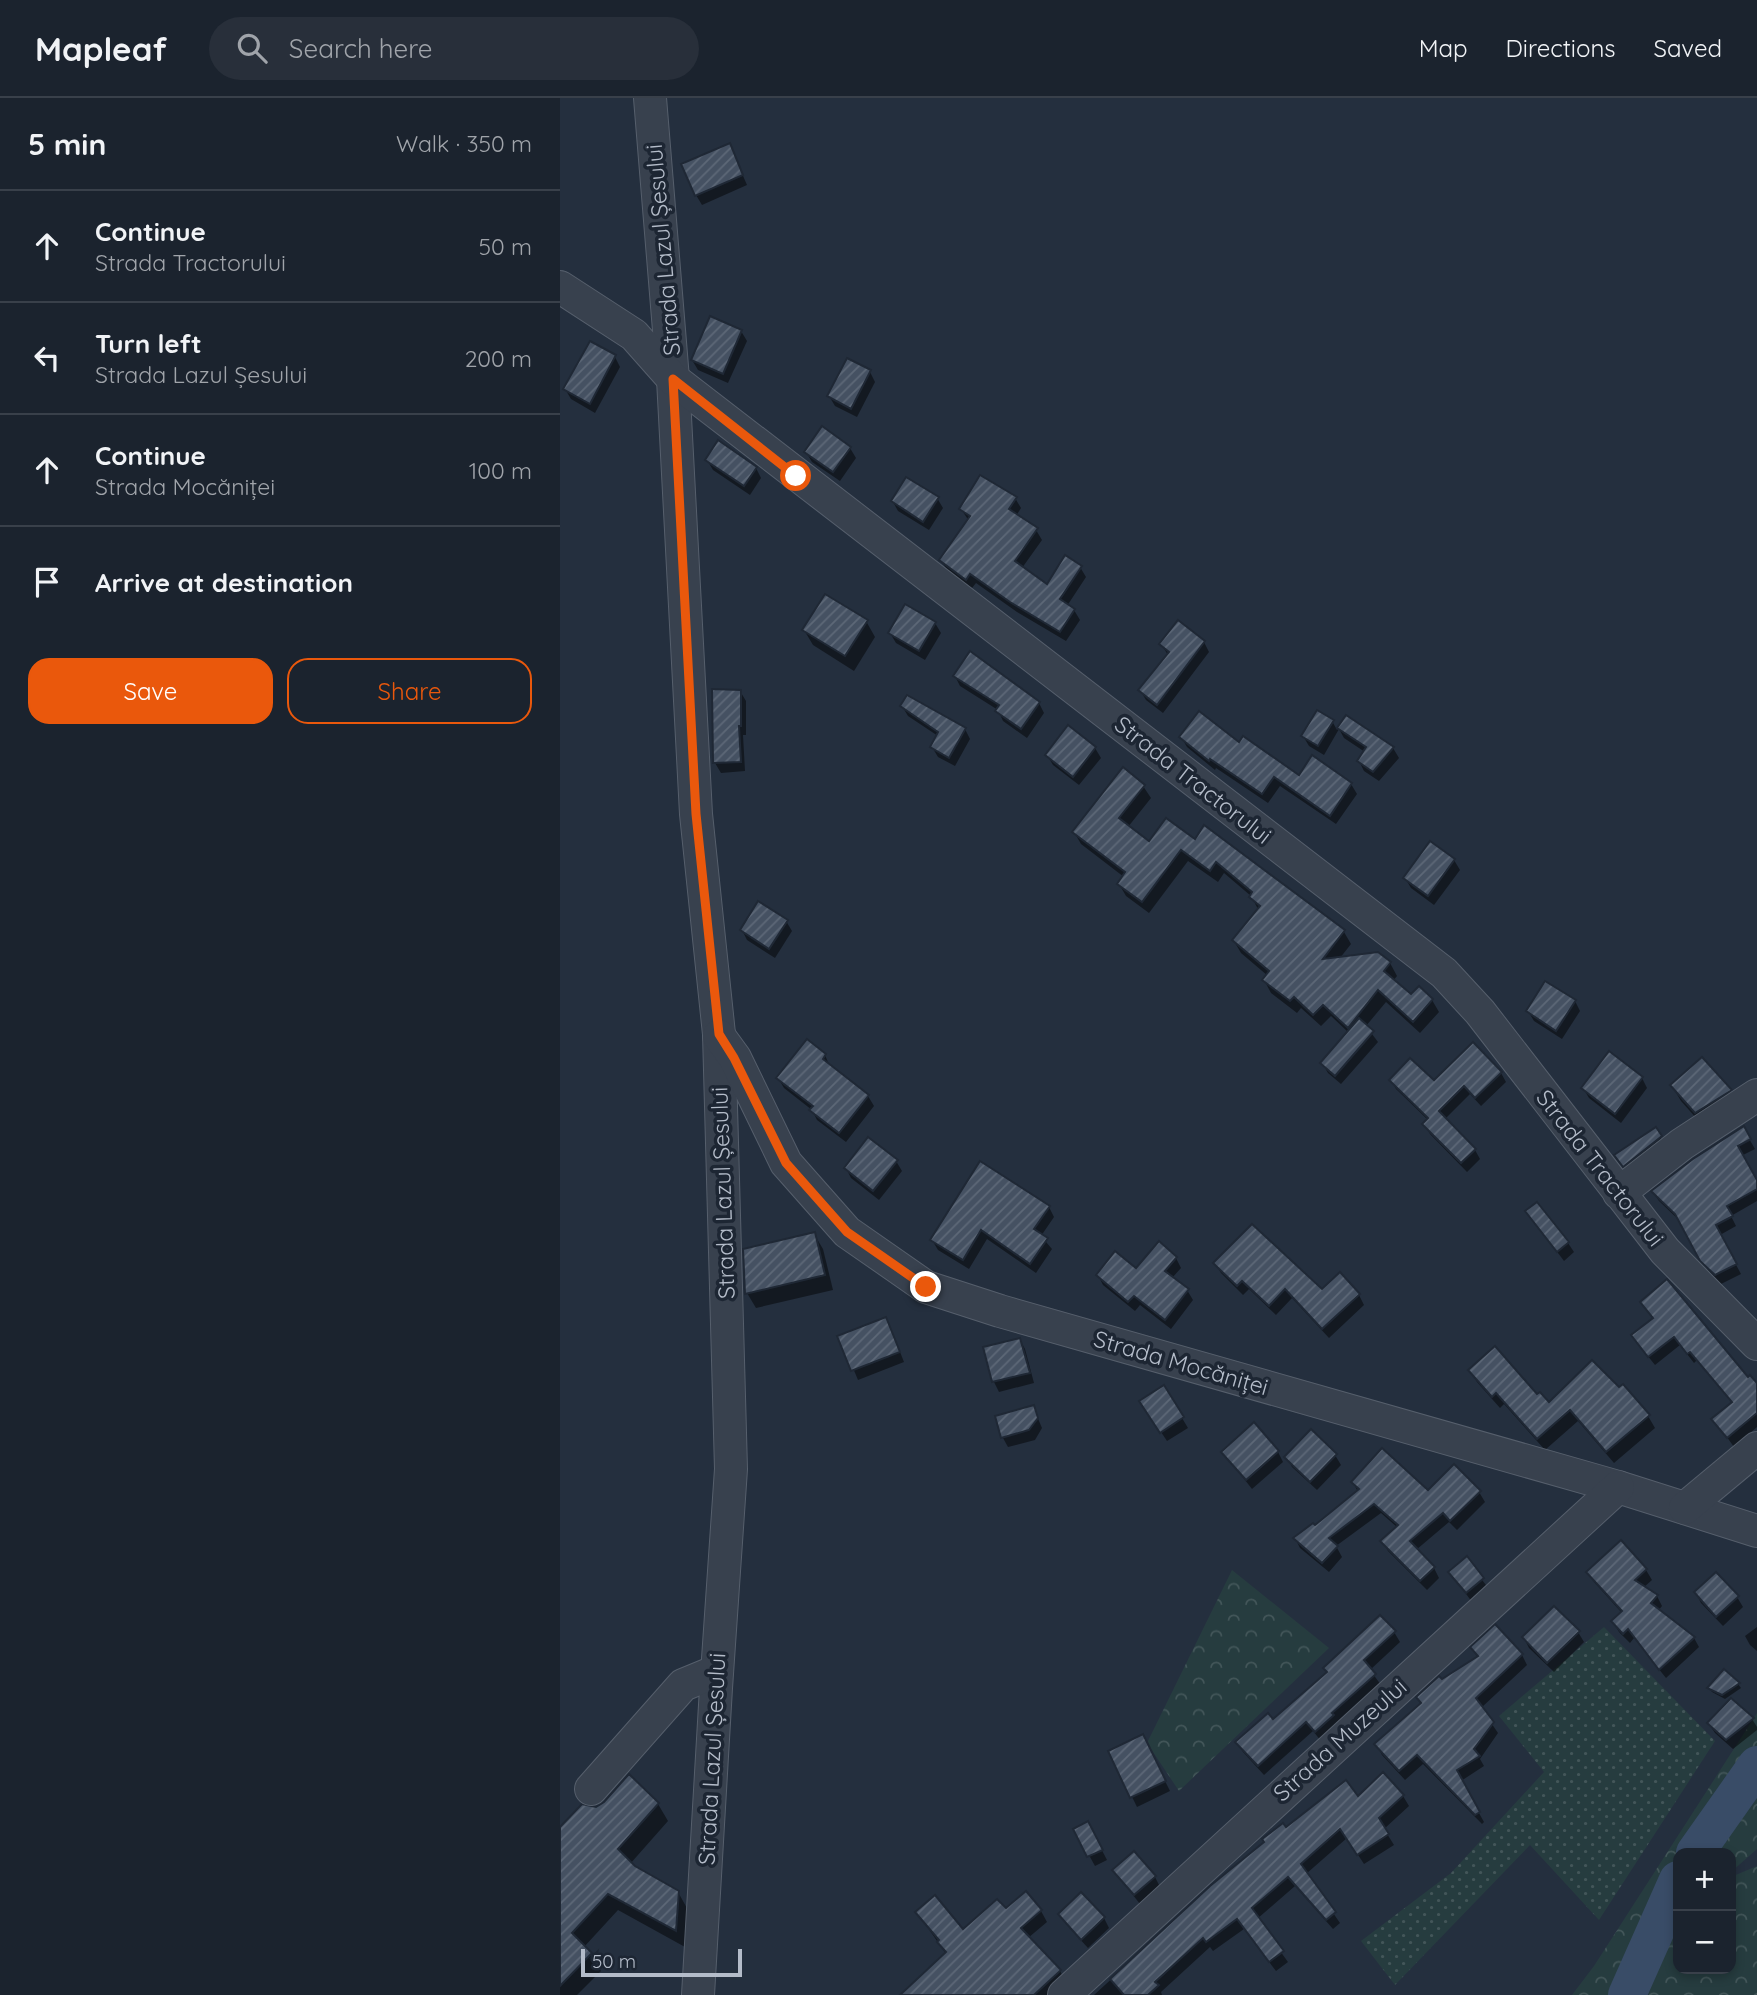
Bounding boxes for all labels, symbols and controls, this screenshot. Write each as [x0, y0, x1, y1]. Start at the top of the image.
search box [209, 17, 699, 80]
text: Mapleaf [35, 28, 167, 69]
icon: search [233, 29, 271, 67]
text: Search here [289, 32, 432, 65]
text: Map [1419, 33, 1468, 63]
text: Directions [1506, 33, 1616, 63]
text: Saved [1654, 33, 1722, 63]
text: 5 min [28, 125, 106, 163]
text: Walk · 350 m [396, 129, 532, 158]
street label: Strada Lazul Șesului [639, 143, 686, 357]
text: Continue [95, 215, 206, 248]
icon: ahead [28, 227, 66, 265]
text: 50 m [479, 232, 532, 261]
text: Strada Tractorului [95, 248, 286, 277]
text: Turn left [95, 327, 202, 360]
icon: left [28, 339, 66, 377]
text: 200 m [465, 344, 532, 373]
text: Strada Lazul Șesului [95, 360, 307, 389]
text: Continue [95, 439, 206, 472]
icon: ahead [28, 451, 66, 489]
text: 100 m [469, 456, 532, 485]
route start [780, 460, 811, 491]
text: Strada Mocăniței [95, 472, 275, 501]
icon: arrive [28, 563, 66, 601]
text: Arrive at destination [95, 566, 353, 599]
button: Save [28, 658, 273, 724]
button: Share [287, 658, 532, 724]
street label: Strada Tractorului [1109, 709, 1278, 850]
street label: Strada Tractorului [1530, 1083, 1671, 1252]
street label: Strada Lazul Șesului [704, 1086, 741, 1300]
route end [910, 1271, 941, 1302]
street label: Strada Mocăniței [1091, 1324, 1272, 1401]
street label: Strada Lazul Șesului [691, 1652, 732, 1866]
street label: Strada Muzeului [1267, 1672, 1412, 1807]
map controls [1673, 1848, 1736, 1974]
button: + [1673, 1848, 1736, 1911]
button: − [1673, 1911, 1736, 1974]
scale bar [581, 1946, 742, 1978]
text: 50 m [592, 1949, 636, 1973]

